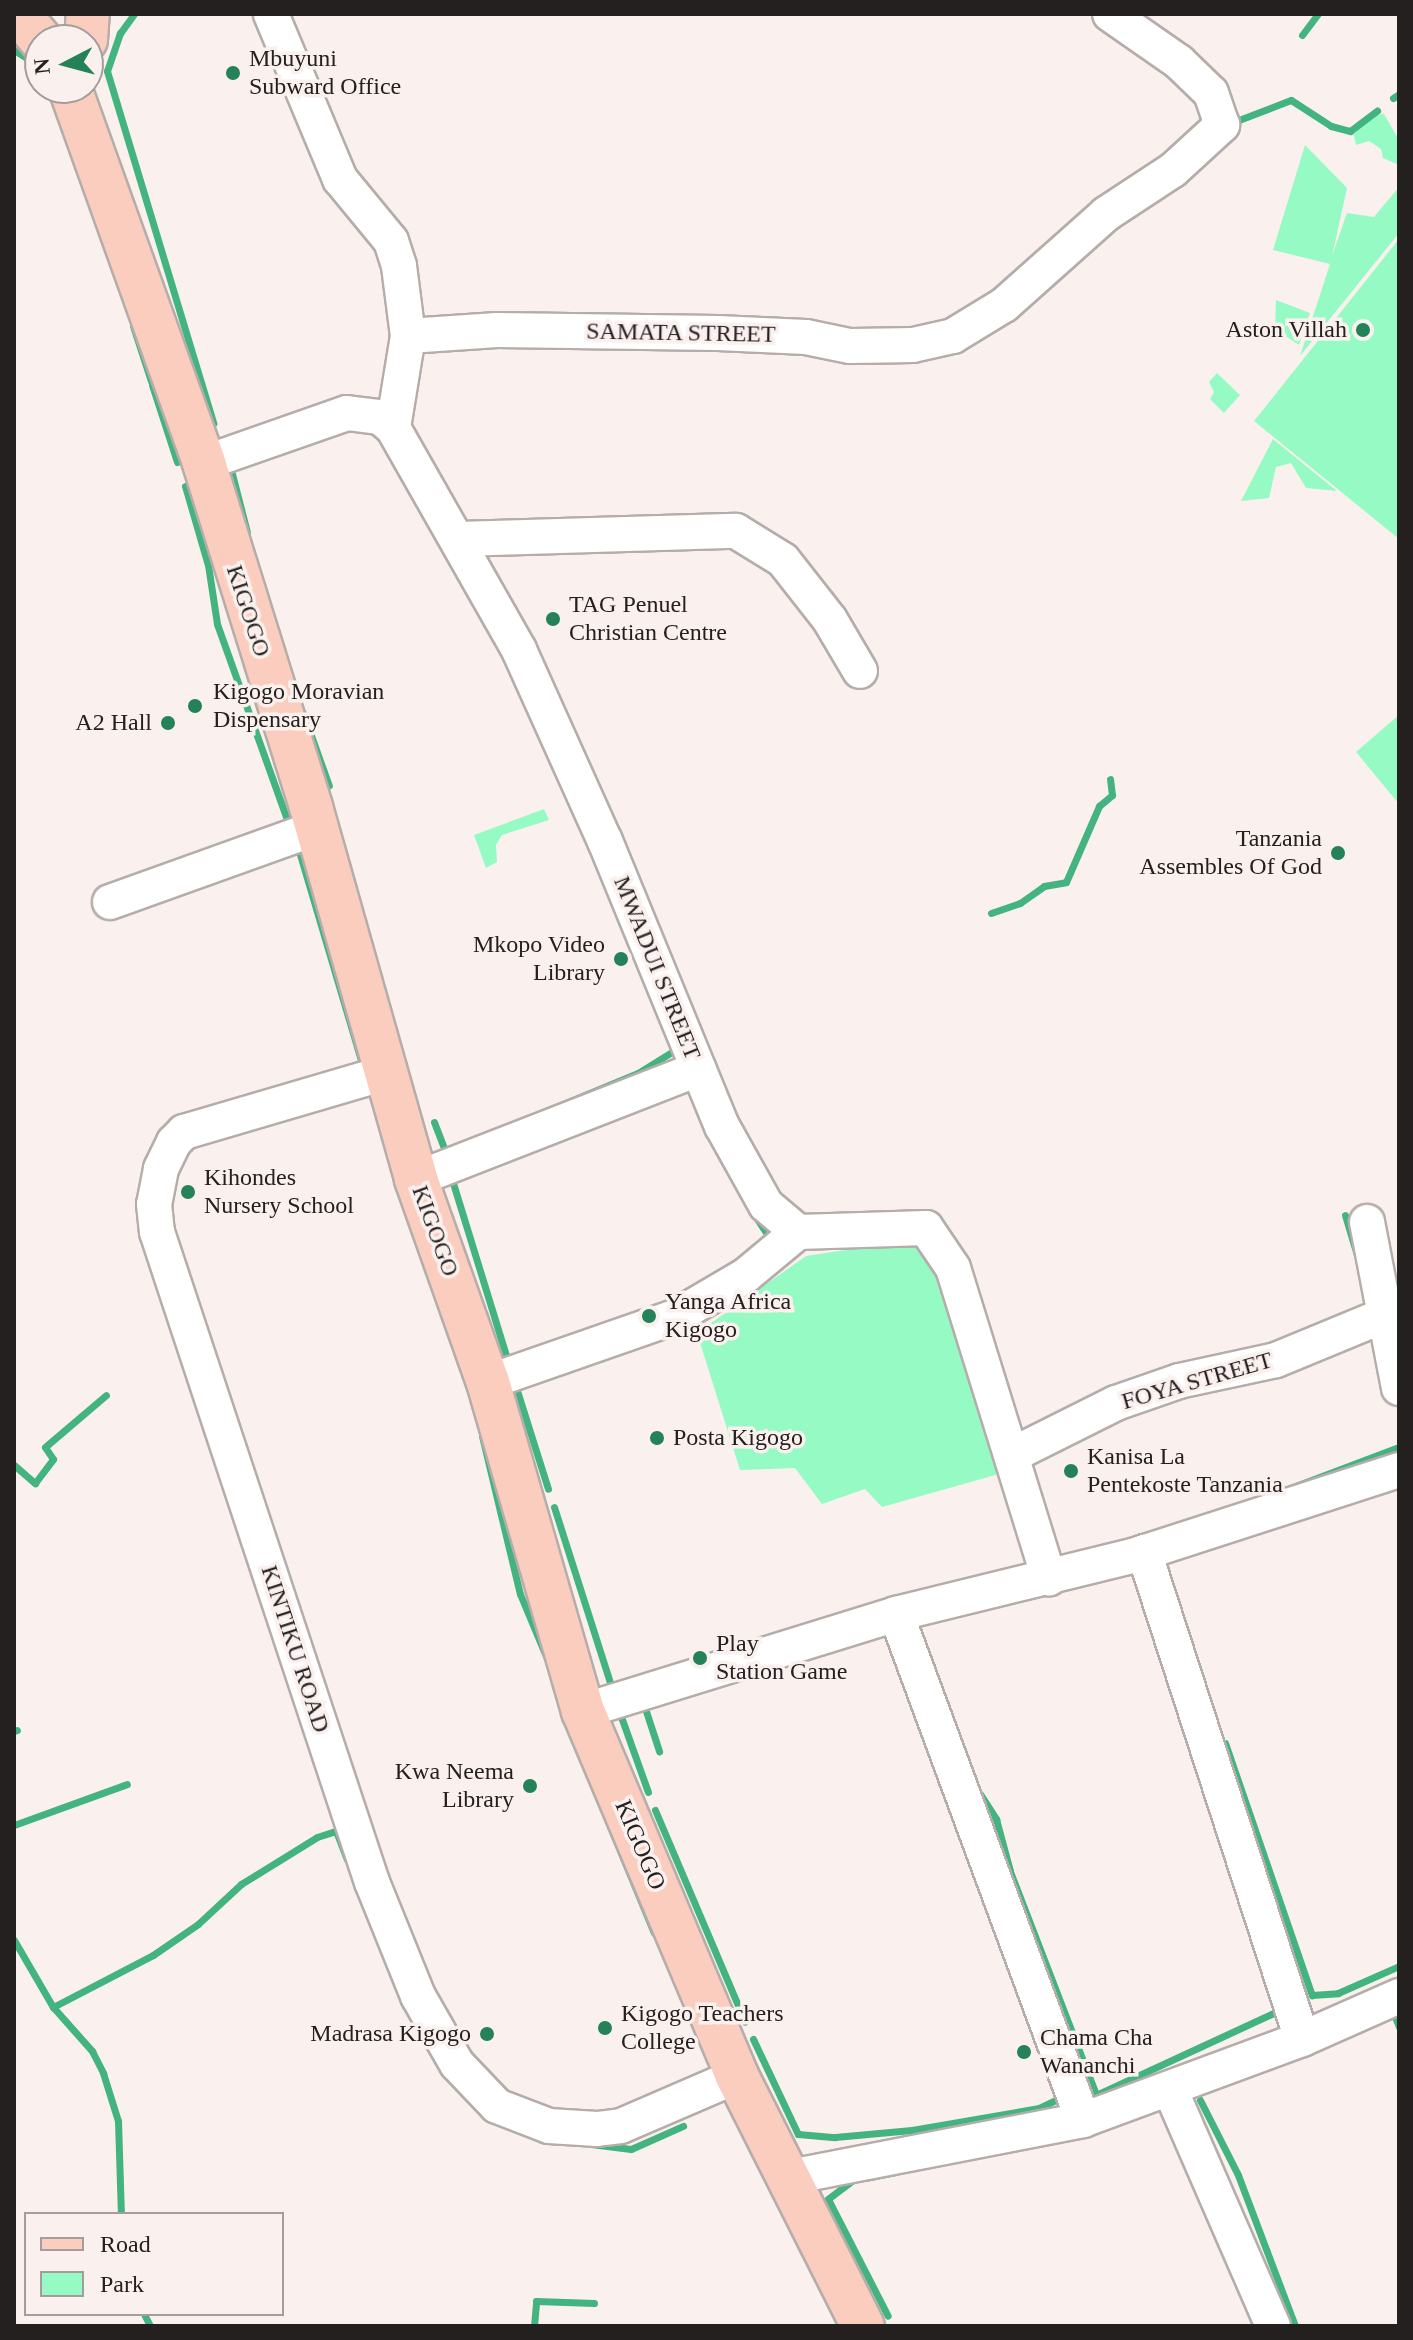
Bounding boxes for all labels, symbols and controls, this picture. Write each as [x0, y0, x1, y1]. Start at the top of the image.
north arrow [24, 24, 104, 104]
place label: Mbuyuni Subward Office [249, 45, 401, 101]
text: N [28, 57, 55, 76]
marker: Mbuyuni Subward Office [224, 64, 242, 82]
place label: Aston Villah [1225, 316, 1347, 344]
street label: SAMATA STREET [585, 317, 777, 349]
marker: Aston Villah [1354, 321, 1372, 339]
street label: KIGOGO [220, 562, 276, 660]
place label: TAG Penuel Christian Centre [569, 591, 727, 647]
marker: TAG Penuel Christian Centre [544, 610, 562, 628]
place label: Kigogo Moravian Dispensary [213, 678, 384, 734]
marker: Kigogo Moravian Dispensary [184, 695, 206, 717]
place label: A2 Hall [75, 709, 152, 737]
marker: A2 Hall [159, 714, 177, 732]
place label: Tanzania Assembles Of God [1139, 825, 1322, 881]
marker: Tanzania Assembles Of God [1329, 844, 1347, 862]
street label: MWADUI STREET [607, 872, 707, 1064]
place label: Mkopo Video Library [472, 931, 605, 987]
marker: Mkopo Video Library [612, 950, 630, 968]
place label: Kihondes Nursery School [204, 1164, 354, 1220]
street label: KIGOGO [405, 1182, 465, 1280]
marker: Kihondes Nursery School [179, 1183, 197, 1201]
place label: Yanga Africa Kigogo [665, 1288, 793, 1344]
marker: Yanga Africa Kigogo [640, 1307, 658, 1325]
street label: FOYA STREET [1118, 1346, 1276, 1416]
place label: Posta Kigogo [673, 1424, 803, 1452]
marker: Posta Kigogo [648, 1429, 666, 1447]
place label: Kanisa La Pentekoste Tanzania [1087, 1443, 1283, 1499]
marker: Kanisa La Pentekoste Tanzania [1062, 1462, 1080, 1480]
street label: KINTIKU ROAD [254, 1562, 336, 1736]
place label: Play Station Game [716, 1630, 847, 1686]
marker: Play Station Game [691, 1649, 709, 1667]
place label: Kwa Neema Library [395, 1758, 514, 1814]
marker: Kwa Neema Library [521, 1777, 539, 1795]
street label: KIGOGO [608, 1796, 672, 1894]
place label: Kigogo Teachers College [621, 2000, 784, 2056]
marker: Kigogo Teachers College [596, 2019, 614, 2037]
place label: Madrasa Kigogo [310, 2020, 471, 2048]
place label: Chama Cha Wananchi [1040, 2024, 1153, 2080]
marker: Madrasa Kigogo [478, 2025, 496, 2043]
marker: Chama Cha Wananchi [1015, 2043, 1033, 2061]
legend [24, 2212, 284, 2316]
text: Road [100, 2231, 151, 2257]
text: Park [100, 2271, 144, 2297]

